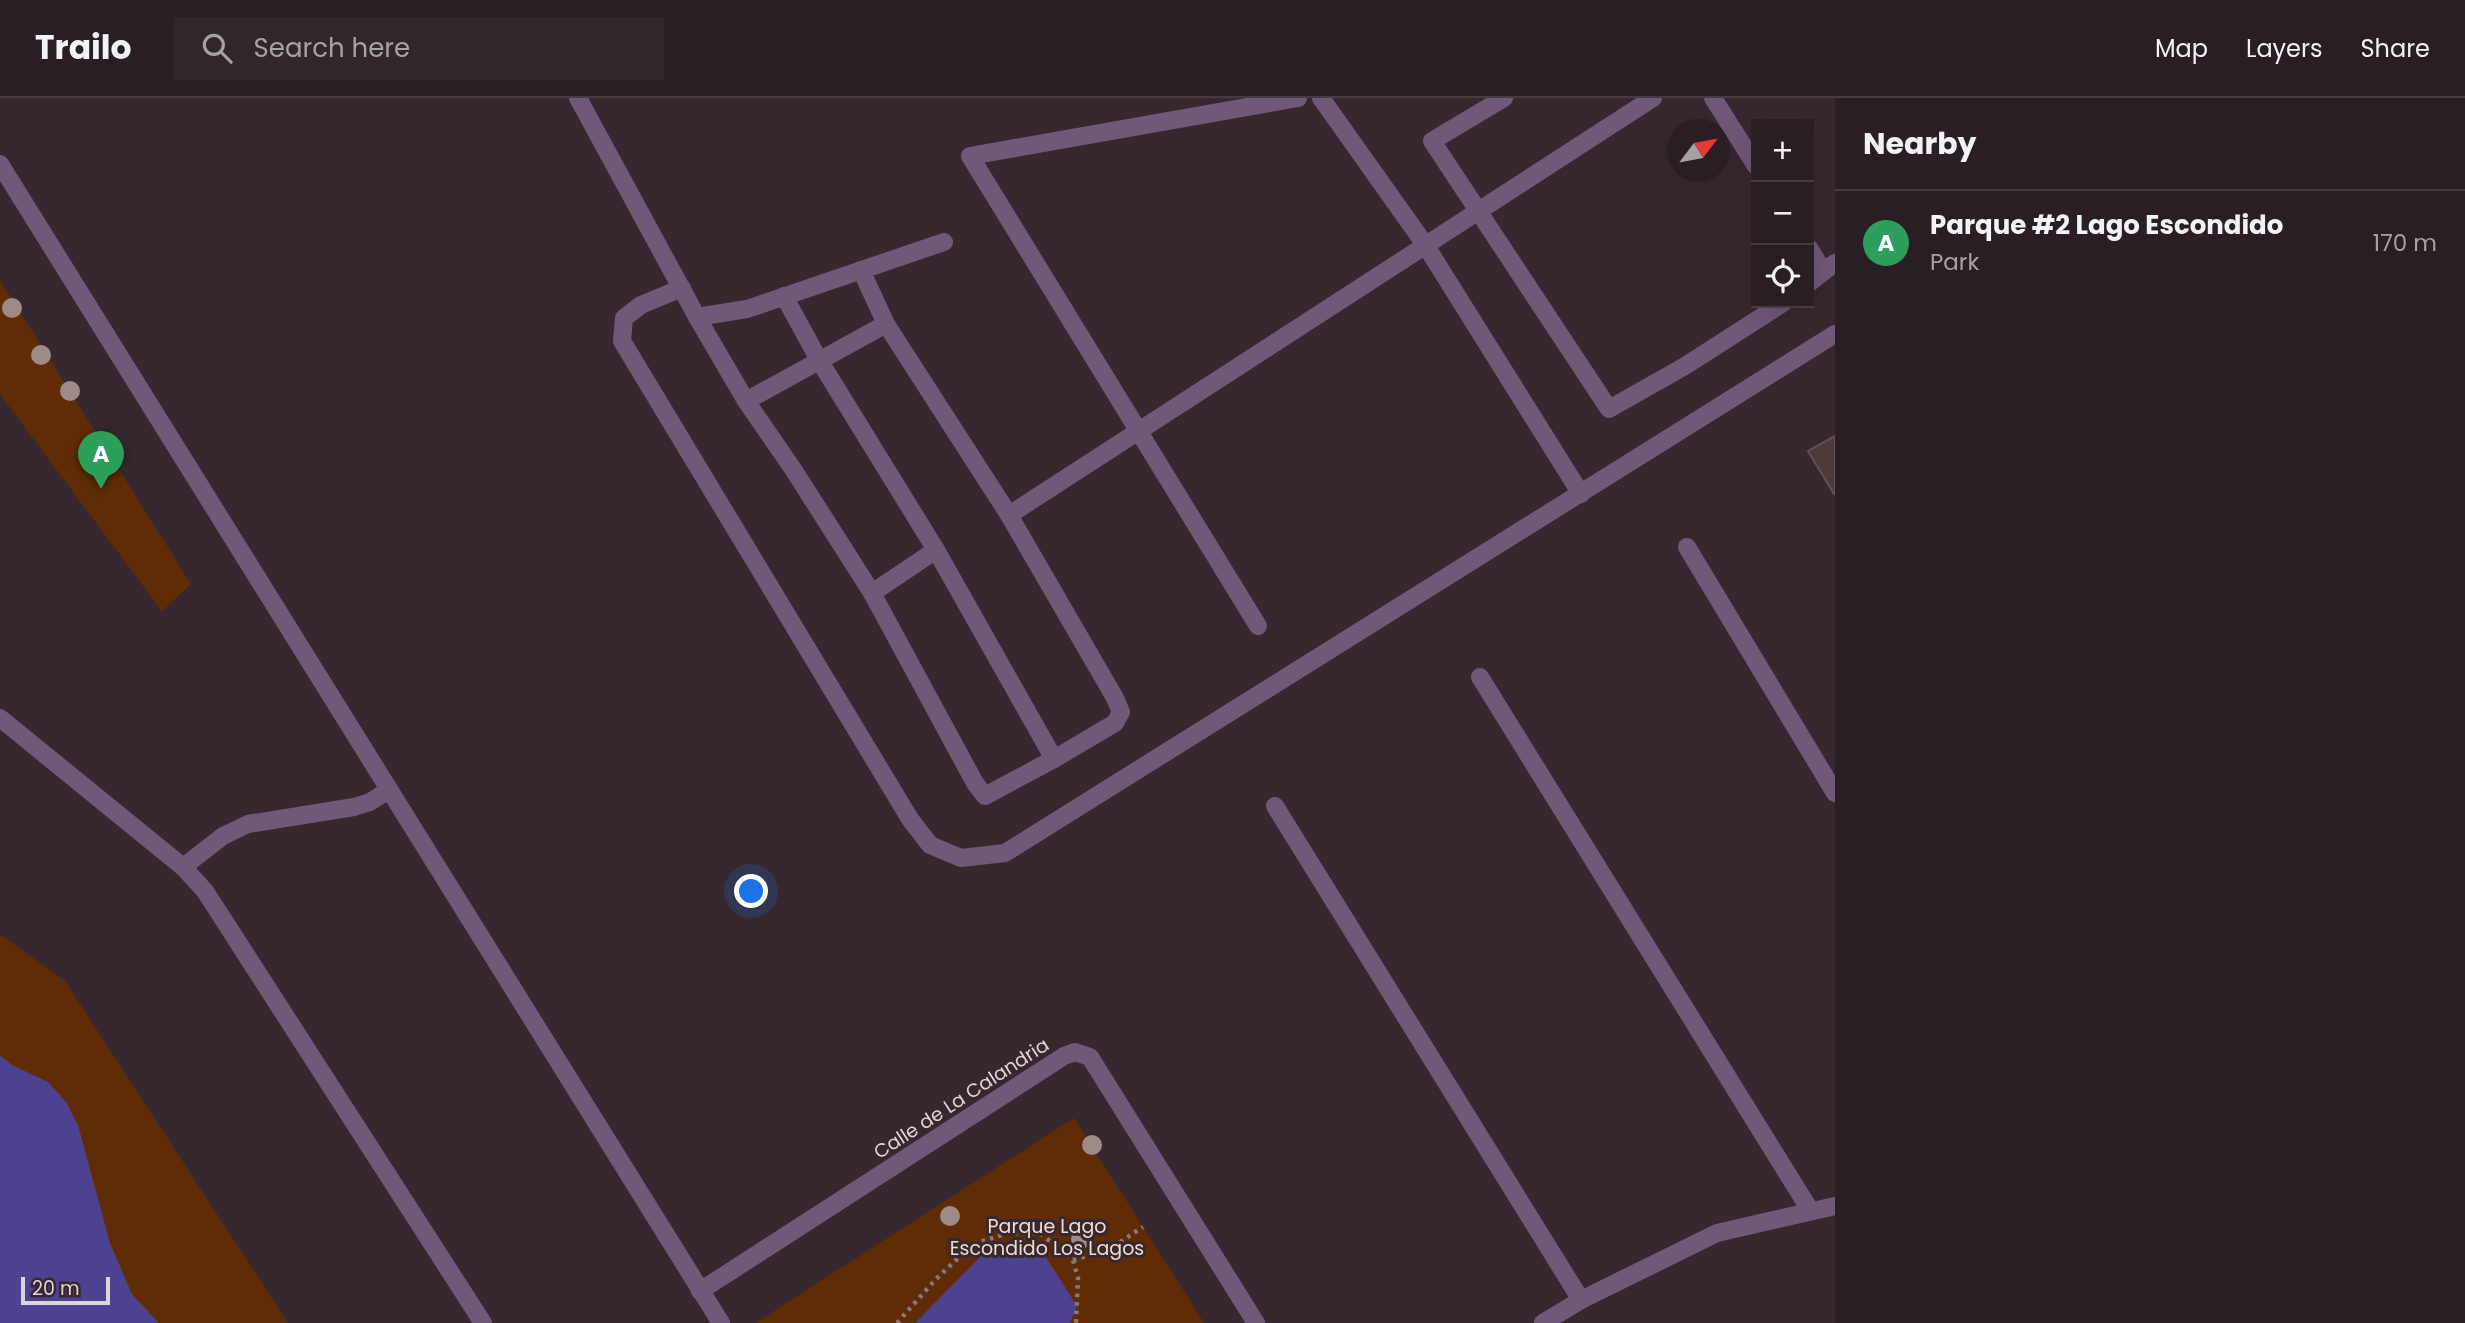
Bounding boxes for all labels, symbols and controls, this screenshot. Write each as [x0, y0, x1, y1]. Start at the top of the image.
search box [174, 17, 664, 80]
text: Trailo [35, 24, 132, 71]
icon: search [198, 29, 236, 67]
text: Search here [254, 30, 410, 66]
text: Map [2155, 32, 2208, 65]
text: Layers [2246, 32, 2322, 65]
text: Share [2360, 32, 2430, 65]
north arrow [1667, 119, 1730, 182]
map controls [1751, 119, 1814, 308]
button: + [1751, 119, 1814, 182]
text: Nearby [1863, 122, 1977, 165]
button: − [1751, 182, 1814, 245]
text: Parque #2 Lago Escondido [1930, 207, 2283, 243]
text: A [1878, 227, 1894, 259]
text: 170 m [2373, 227, 2437, 259]
button: locate [1751, 245, 1814, 308]
text: Park [1930, 246, 1979, 278]
pin: A [78, 431, 124, 489]
your location [734, 874, 768, 908]
street label: Calle de La Calandria [868, 1031, 1054, 1165]
park label: Parque Lago Escondido Los Lagos [950, 1213, 1144, 1262]
scale bar [21, 1274, 110, 1306]
text: 20 m [32, 1275, 80, 1302]

